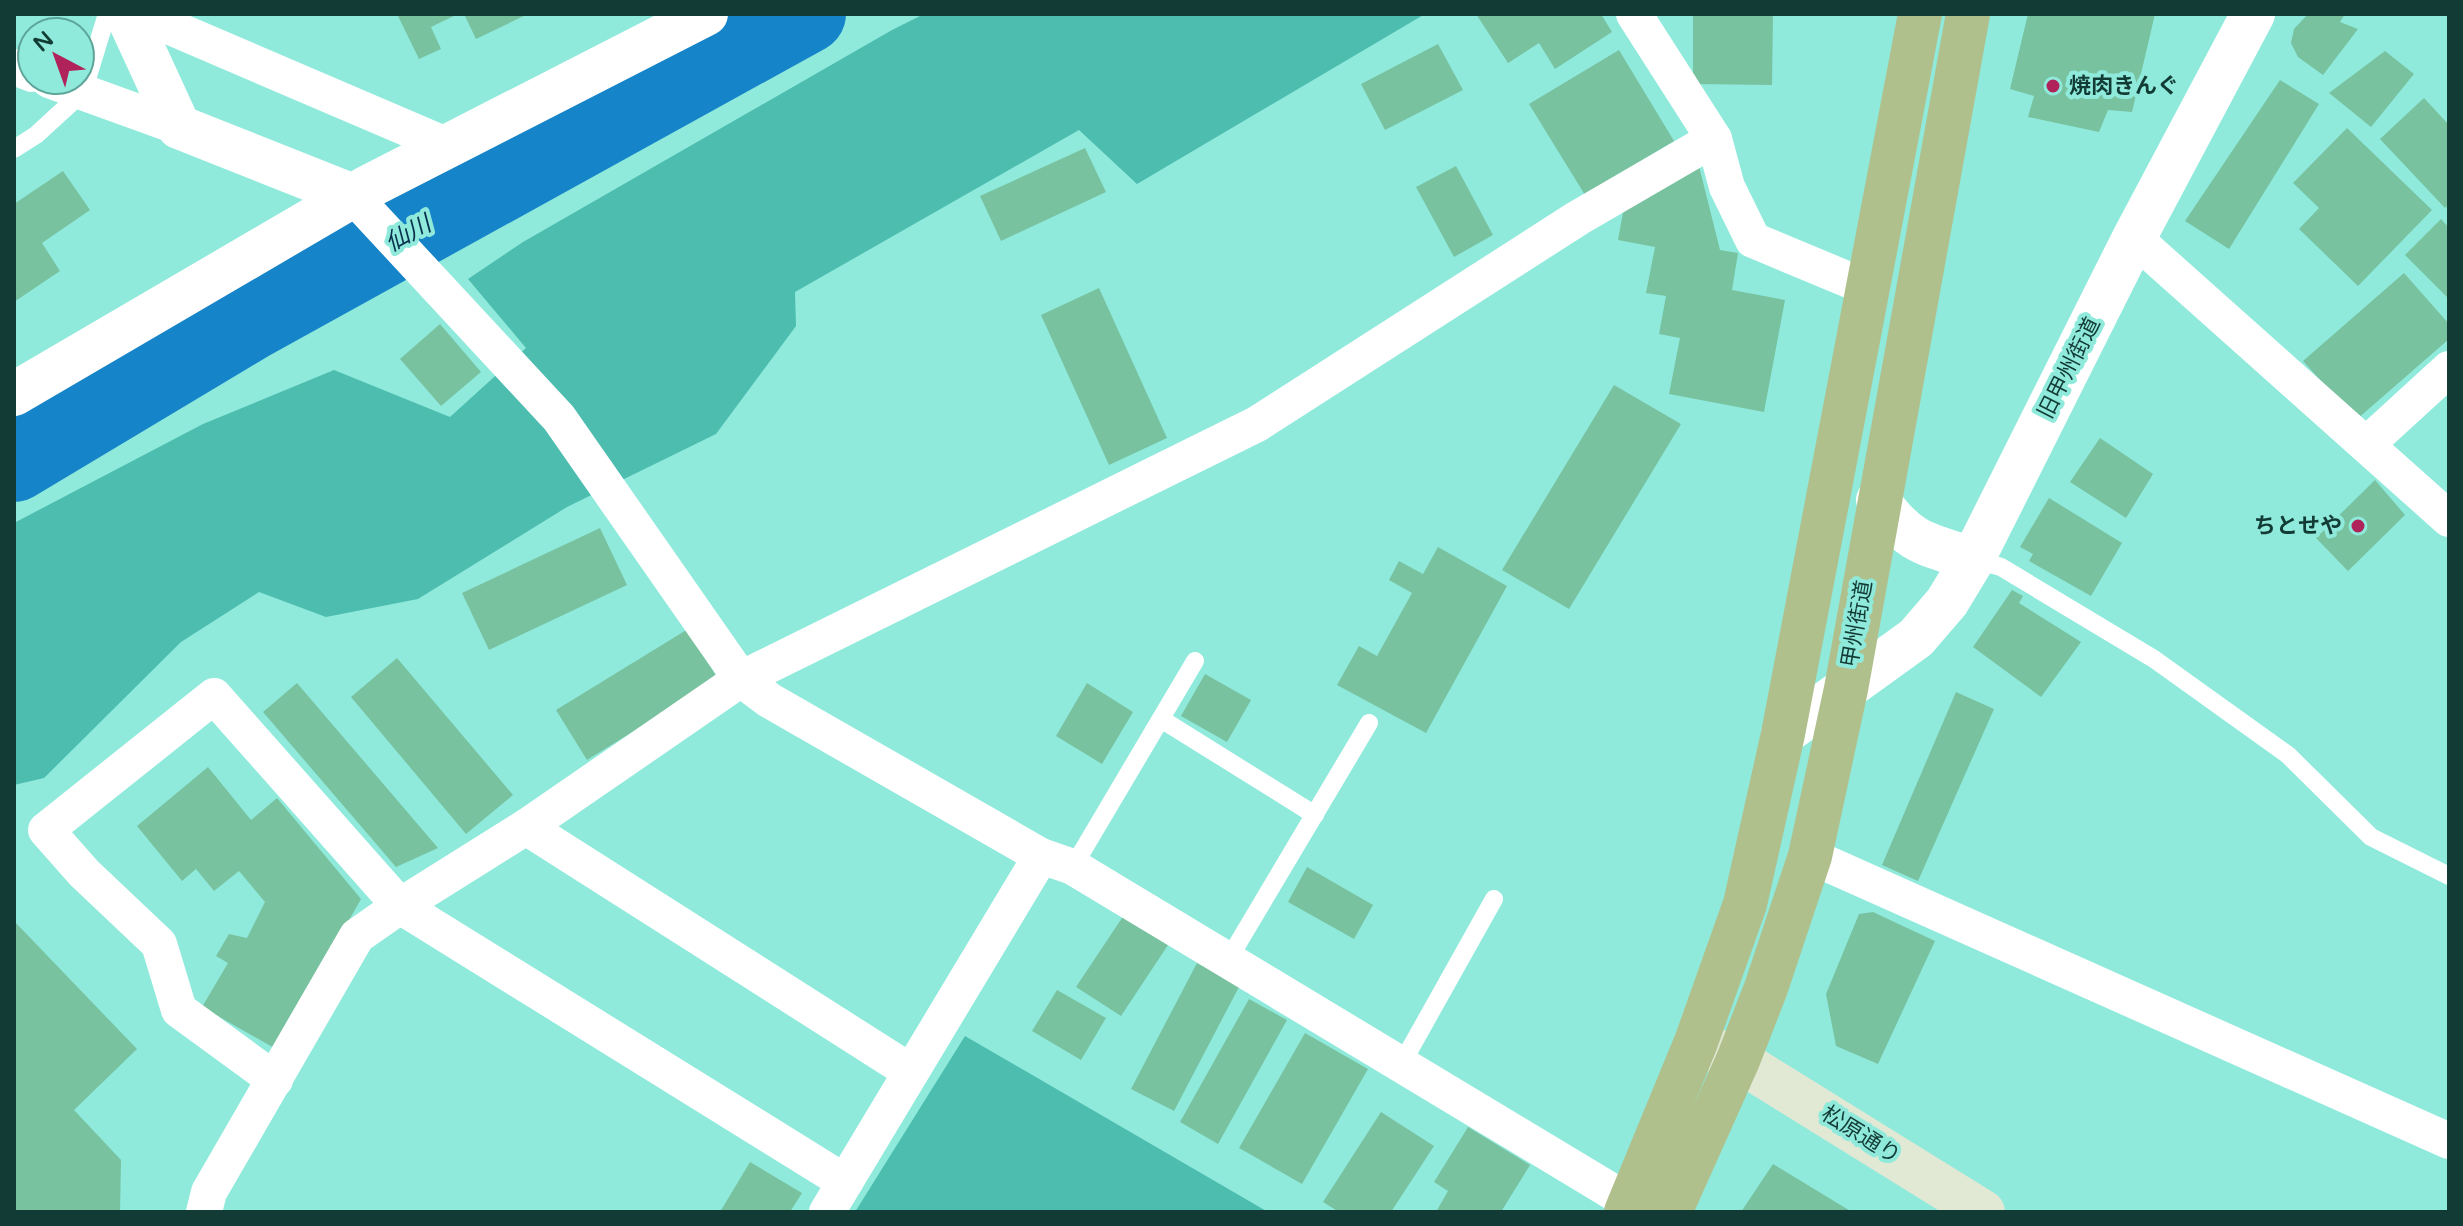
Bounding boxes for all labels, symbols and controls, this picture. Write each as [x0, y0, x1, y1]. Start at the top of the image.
north arrow [16, 16, 96, 96]
text: N [28, 26, 59, 57]
place label: 焼肉きんぐ [2069, 73, 2179, 99]
marker: 焼肉きんぐ [2044, 77, 2062, 95]
water label: 仙川 [380, 208, 439, 258]
street label: 旧甲州街道 [2032, 313, 2106, 423]
place label: ちとせや [2254, 513, 2342, 539]
marker: ちとせや [2349, 517, 2367, 535]
street label: 甲州街道 [1837, 578, 1877, 670]
street label: 松原通り [1817, 1101, 1905, 1169]

